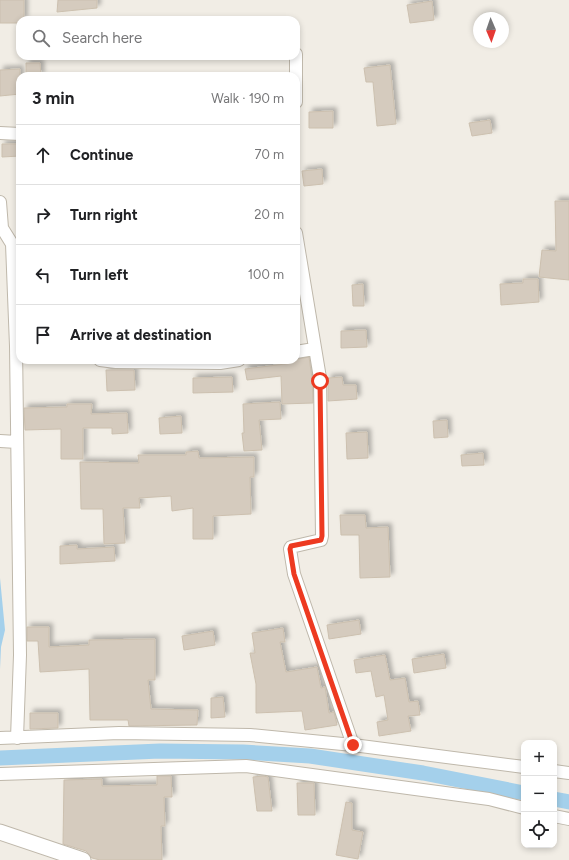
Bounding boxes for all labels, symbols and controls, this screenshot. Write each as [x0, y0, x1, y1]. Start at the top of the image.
north arrow [473, 12, 509, 48]
search box [16, 16, 300, 60]
icon: search [30, 27, 52, 49]
text: Search here [62, 29, 142, 47]
text: 3 min [32, 88, 74, 108]
text: Walk · 190 m [211, 91, 284, 106]
icon: ahead [32, 144, 54, 166]
text: Continue [70, 146, 133, 164]
text: 70 m [254, 147, 284, 162]
icon: right [32, 204, 54, 226]
text: Turn right [70, 206, 138, 224]
text: 20 m [254, 207, 284, 222]
icon: left [32, 264, 54, 286]
text: Turn left [70, 266, 128, 284]
text: 100 m [248, 267, 284, 282]
icon: arrive [32, 324, 54, 346]
text: Arrive at destination [70, 326, 211, 344]
route start [311, 372, 329, 390]
route end [344, 736, 362, 754]
map controls [521, 740, 557, 848]
button: + [521, 740, 557, 776]
button: − [521, 776, 557, 812]
button: locate [521, 812, 557, 848]

